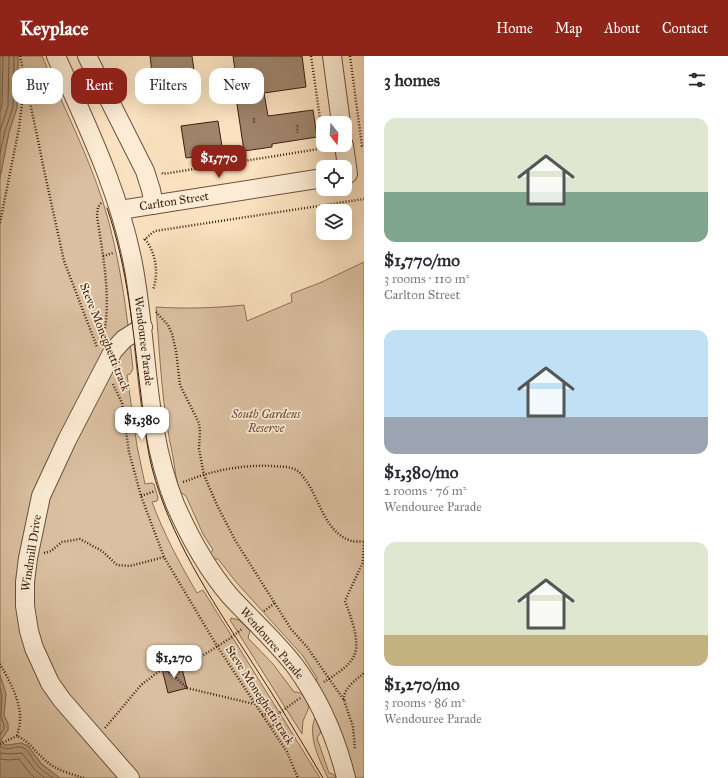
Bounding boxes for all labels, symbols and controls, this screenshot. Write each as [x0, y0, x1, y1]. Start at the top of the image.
text: Keyplace [20, 17, 88, 40]
text: Home [496, 20, 533, 37]
text: Map [555, 20, 582, 37]
text: About [604, 20, 640, 37]
text: Contact [662, 20, 708, 37]
chip: Buy [12, 68, 63, 104]
chip: Rent [71, 68, 127, 104]
chip: Filters [135, 68, 201, 104]
chip: New [209, 68, 264, 104]
icon: filters [686, 69, 708, 91]
text: 3 homes [384, 70, 440, 91]
house number: 1 [252, 114, 256, 126]
north arrow [316, 116, 352, 152]
map controls [316, 116, 352, 240]
house number: 3 [295, 121, 299, 133]
icon: home [510, 144, 582, 216]
pin: $1,770 [186, 145, 252, 179]
text: $1,770 [201, 150, 238, 166]
button: locate [316, 160, 352, 196]
street label: Carlton Street [138, 188, 210, 213]
button: layers [316, 204, 352, 240]
text: $1,770/mo [384, 250, 460, 271]
text: 3 rooms · 110 m² [384, 271, 469, 287]
street label: Steve Moneghetti track [76, 281, 133, 394]
text: Carlton Street [384, 287, 460, 303]
street label: Wendouree Parade [132, 295, 156, 387]
icon: home [510, 356, 582, 428]
pin: $1,380 [109, 407, 175, 441]
park label: South Gardens Reserve [231, 407, 301, 435]
text: $1,380 [124, 412, 160, 428]
text: $1,380/mo [384, 462, 459, 483]
text: 2 rooms · 76 m² [384, 483, 466, 499]
text: Wendouree Parade [384, 499, 482, 515]
street label: Windmill Drive [18, 514, 44, 592]
icon: home [510, 568, 582, 640]
street label: Wendouree Parade [237, 604, 307, 682]
street label: Steve Moneghetti track [222, 643, 297, 748]
pin: $1,270 [141, 645, 207, 679]
text: $1,270 [156, 650, 192, 666]
text: $1,270/mo [384, 674, 460, 695]
text: 3 rooms · 86 m² [384, 695, 465, 711]
text: Wendouree Parade [384, 711, 482, 727]

